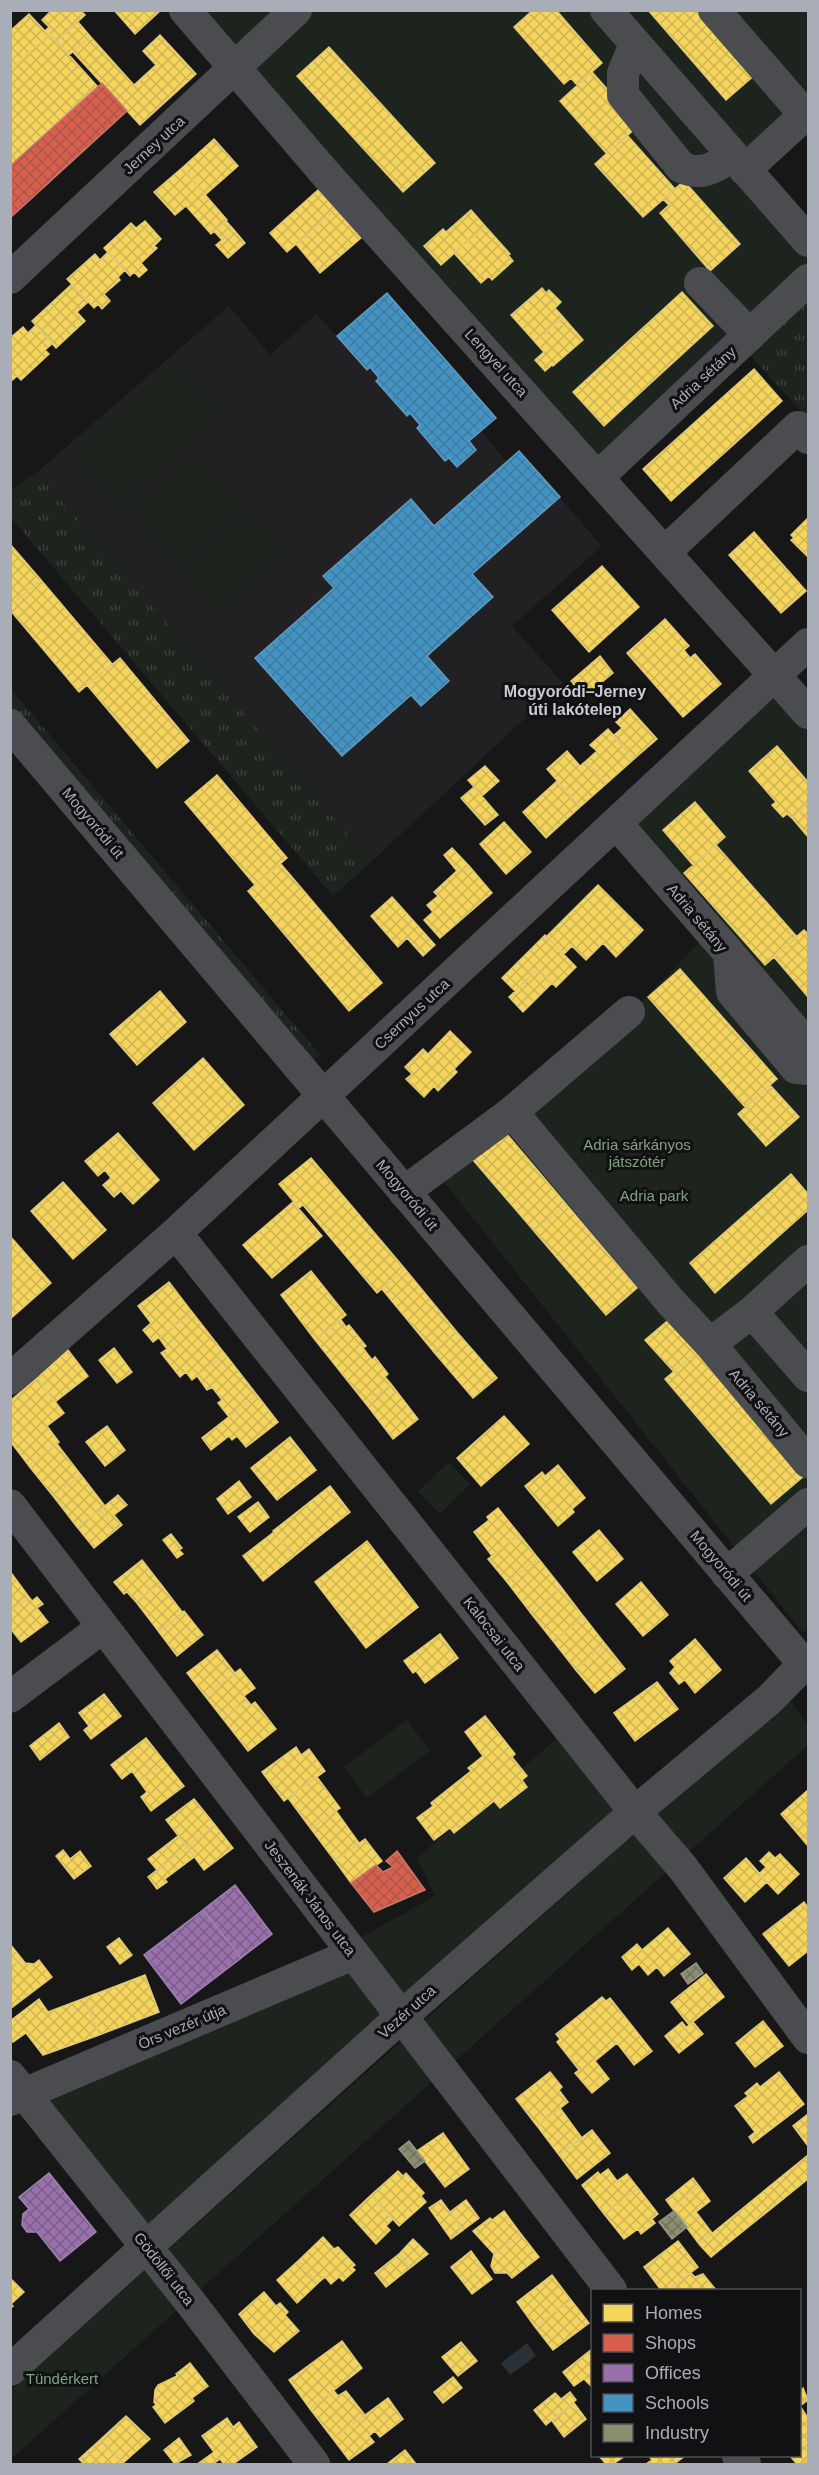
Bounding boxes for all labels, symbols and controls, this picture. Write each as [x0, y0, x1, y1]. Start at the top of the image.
street label: Jerney utca [120, 112, 188, 177]
street label: Lengyel utca [462, 325, 532, 400]
street label: Adria sétány [666, 343, 739, 412]
district label: Mogyoródi–Jerney úti lakótelep [504, 683, 646, 718]
street label: Mogyoródi út [59, 784, 128, 862]
street label: Adria sétány [664, 880, 731, 955]
street label: Csernyus utca [371, 974, 453, 1053]
park label: Adria sárkányos játszótér [583, 1136, 691, 1170]
street label: Mogyoródi út [373, 1156, 442, 1234]
park label: Adria park [620, 1187, 689, 1204]
street label: Adria sétány [726, 1365, 793, 1440]
street label: Mogyoródi út [687, 1527, 756, 1605]
street label: Kalocsai utca [460, 1593, 529, 1675]
street label: Jeszenák János utca [261, 1837, 360, 1959]
street label: Vezér utca [375, 1981, 439, 2042]
street label: Örs vezér útja [136, 2000, 229, 2053]
street label: Gödöllői utca [131, 2229, 198, 2309]
legend [591, 2289, 801, 2457]
text: Homes [645, 2303, 702, 2323]
text: Shops [645, 2333, 696, 2353]
text: Offices [645, 2363, 701, 2383]
park label: Tündérkert [26, 2370, 99, 2387]
text: Schools [645, 2393, 709, 2413]
text: Industry [645, 2423, 709, 2443]

